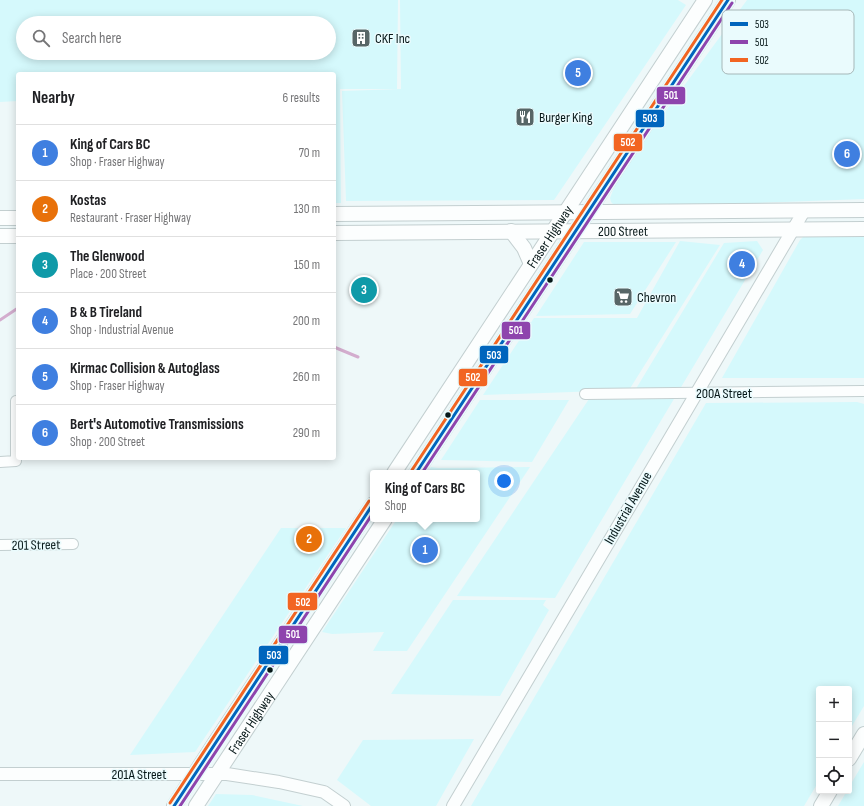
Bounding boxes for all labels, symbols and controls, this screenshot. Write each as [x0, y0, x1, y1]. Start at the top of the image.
legend [722, 10, 854, 74]
search box [16, 16, 336, 60]
text: 503 [755, 18, 769, 31]
icon: search [30, 27, 52, 49]
building icon: CKF Inc [350, 27, 372, 49]
text: Search here [62, 29, 122, 48]
place label: CKF Inc [375, 30, 410, 47]
text: 501 [755, 36, 768, 49]
text: 502 [755, 54, 769, 67]
pin: 5 [565, 58, 591, 88]
line badge: 501 [656, 86, 686, 105]
text: Nearby [32, 88, 75, 108]
text: 501 [664, 89, 679, 102]
text: 6 results [282, 90, 320, 106]
restaurant icon: Burger King [514, 106, 536, 128]
place label: Burger King [539, 109, 593, 126]
line badge: 503 [635, 109, 665, 128]
text: 503 [643, 112, 658, 125]
line badge: 502 [613, 133, 643, 152]
text: King of Cars BC [70, 135, 150, 154]
text: 502 [621, 136, 636, 149]
pin: 6 [834, 139, 860, 169]
text: 1 [42, 145, 48, 161]
text: 70 m [299, 145, 320, 161]
text: Shop · Fraser Highway [70, 154, 165, 170]
text: Kostas [70, 191, 106, 210]
text: 2 [42, 201, 48, 217]
text: 130 m [294, 201, 320, 217]
street label: Fraser Highway [523, 202, 576, 271]
text: Restaurant · Fraser Highway [70, 210, 191, 226]
street label: 200 Street [598, 222, 648, 240]
text: The Glenwood [70, 247, 144, 266]
pin: 4 [729, 249, 755, 279]
text: 3 [42, 257, 48, 273]
text: 150 m [294, 257, 320, 273]
text: Place · 200 Street [70, 266, 146, 282]
pin: 3 [351, 275, 377, 305]
unlabelled marker [545, 275, 555, 285]
supermarket icon: Chevron [612, 286, 634, 308]
place label: Chevron [637, 289, 676, 306]
text: B & B Tireland [70, 303, 142, 322]
text: 4 [42, 313, 48, 329]
text: 200 m [293, 313, 320, 329]
line badge: 501 [501, 321, 531, 340]
text: Shop · Industrial Avenue [70, 322, 174, 338]
text: 501 [509, 324, 524, 337]
line badge: 503 [479, 345, 509, 364]
text: 503 [487, 349, 502, 362]
text: Kirmac Collision & Autoglass [70, 359, 220, 378]
line badge: 502 [458, 368, 488, 387]
text: 5 [42, 369, 48, 385]
text: 260 m [293, 369, 320, 385]
text: 502 [466, 371, 481, 384]
text: Shop · Fraser Highway [70, 378, 165, 394]
street label: 200A Street [696, 385, 752, 402]
unlabelled marker [443, 410, 453, 420]
text: Bert's Automotive Transmissions [70, 415, 244, 434]
text: 6 [42, 425, 48, 441]
text: 290 m [293, 425, 320, 441]
text: Shop · 200 Street [70, 434, 145, 450]
street label: Industrial Avenue [600, 469, 656, 547]
popup [370, 470, 480, 522]
your location [494, 471, 514, 491]
text: King of Cars BC [385, 479, 465, 498]
text: Shop [385, 498, 407, 514]
pin: 2 [296, 524, 322, 554]
pin: 1 [412, 535, 438, 565]
street label: 201 Street [12, 536, 60, 554]
line badge: 502 [287, 592, 318, 611]
text: 502 [296, 596, 311, 609]
line badge: 501 [278, 625, 308, 644]
text: 501 [286, 628, 301, 641]
line badge: 503 [258, 645, 289, 665]
text: 503 [267, 649, 282, 662]
unlabelled marker [265, 665, 275, 675]
map controls [816, 686, 852, 794]
button: + [816, 686, 852, 722]
street label: Fraser Highway [224, 688, 278, 757]
button: − [816, 722, 852, 758]
button: locate [816, 758, 852, 794]
street label: 201A Street [112, 766, 166, 783]

